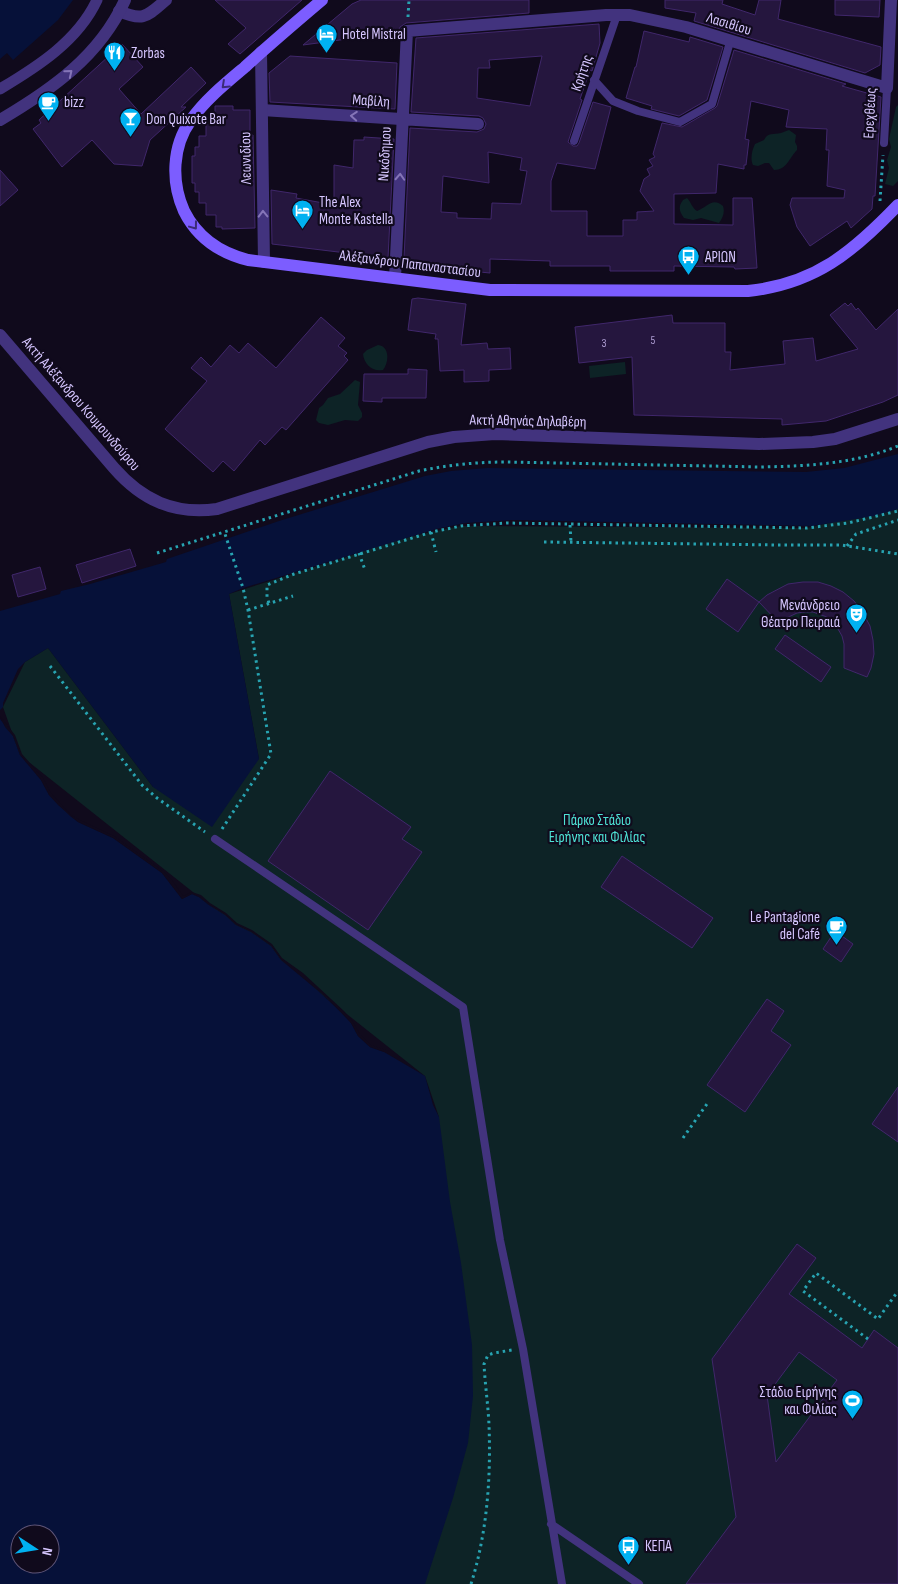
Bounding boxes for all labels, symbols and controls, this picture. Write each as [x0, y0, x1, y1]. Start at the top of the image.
street label: Λασιθίου [703, 8, 754, 40]
hotel icon: Hotel Mistral [314, 22, 338, 53]
place label: Hotel Mistral [342, 25, 406, 44]
restaurant icon: Zorbas [103, 41, 127, 72]
place label: Zorbas [131, 44, 165, 63]
street label: Κρήτης [567, 52, 597, 94]
one-way arrow [63, 70, 72, 78]
one-way arrow [221, 79, 230, 88]
street label: Ερεχθέως [859, 87, 881, 139]
cafe icon: bizz [36, 90, 60, 121]
street label: Μαβίλη [352, 90, 390, 112]
place label: bizz [64, 93, 84, 112]
bar icon: Don Quixote Bar [118, 107, 142, 138]
place label: Don Quixote Bar [146, 110, 227, 129]
one-way arrow [350, 111, 358, 122]
street label: Νικόδημου [374, 126, 396, 182]
street label: Λεωνιδίου [236, 132, 256, 185]
one-way arrow [394, 173, 405, 181]
place label: The Alex Monte Kastella [319, 193, 393, 229]
hotel icon: The Alex Monte Kastella [291, 199, 315, 230]
one-way arrow [258, 209, 268, 217]
one-way arrow [188, 220, 197, 230]
bus stop icon: ΑΡΙΩΝ [677, 245, 701, 276]
street label: Αλέξανδρου Παπαναστασίου [337, 246, 482, 282]
place label: ΑΡΙΩΝ [704, 248, 736, 267]
street label: Ακτή Αλέξανδρου Κουμουνδούρου [17, 332, 144, 475]
house number: 5 [651, 333, 656, 348]
house number: 3 [601, 336, 607, 351]
street label: Ακτή Αθηνάς Δηλαβέρη [468, 410, 587, 432]
place label: Μενάνδρειο Θέατρο Πειραιά [761, 596, 841, 632]
theatre icon: Μενάνδρειο Θέατρο Πειραιά [844, 602, 868, 633]
park label: Πάρκο Στάδιο Ειρήνης και Φιλίας [549, 811, 645, 847]
place label: Le Pantagione del Café [750, 908, 820, 944]
cafe icon: Le Pantagione del Café [824, 914, 848, 945]
place label: Στάδιο Ειρήνης και Φιλίας [760, 1383, 837, 1419]
sports icon: Στάδιο Ειρήνης και Φιλίας [841, 1389, 865, 1420]
north arrow [10, 1524, 60, 1574]
bus stop icon: ΚΕΠΑ [617, 1534, 641, 1565]
place label: ΚΕΠΑ [645, 1537, 672, 1556]
text: N [38, 1546, 56, 1557]

